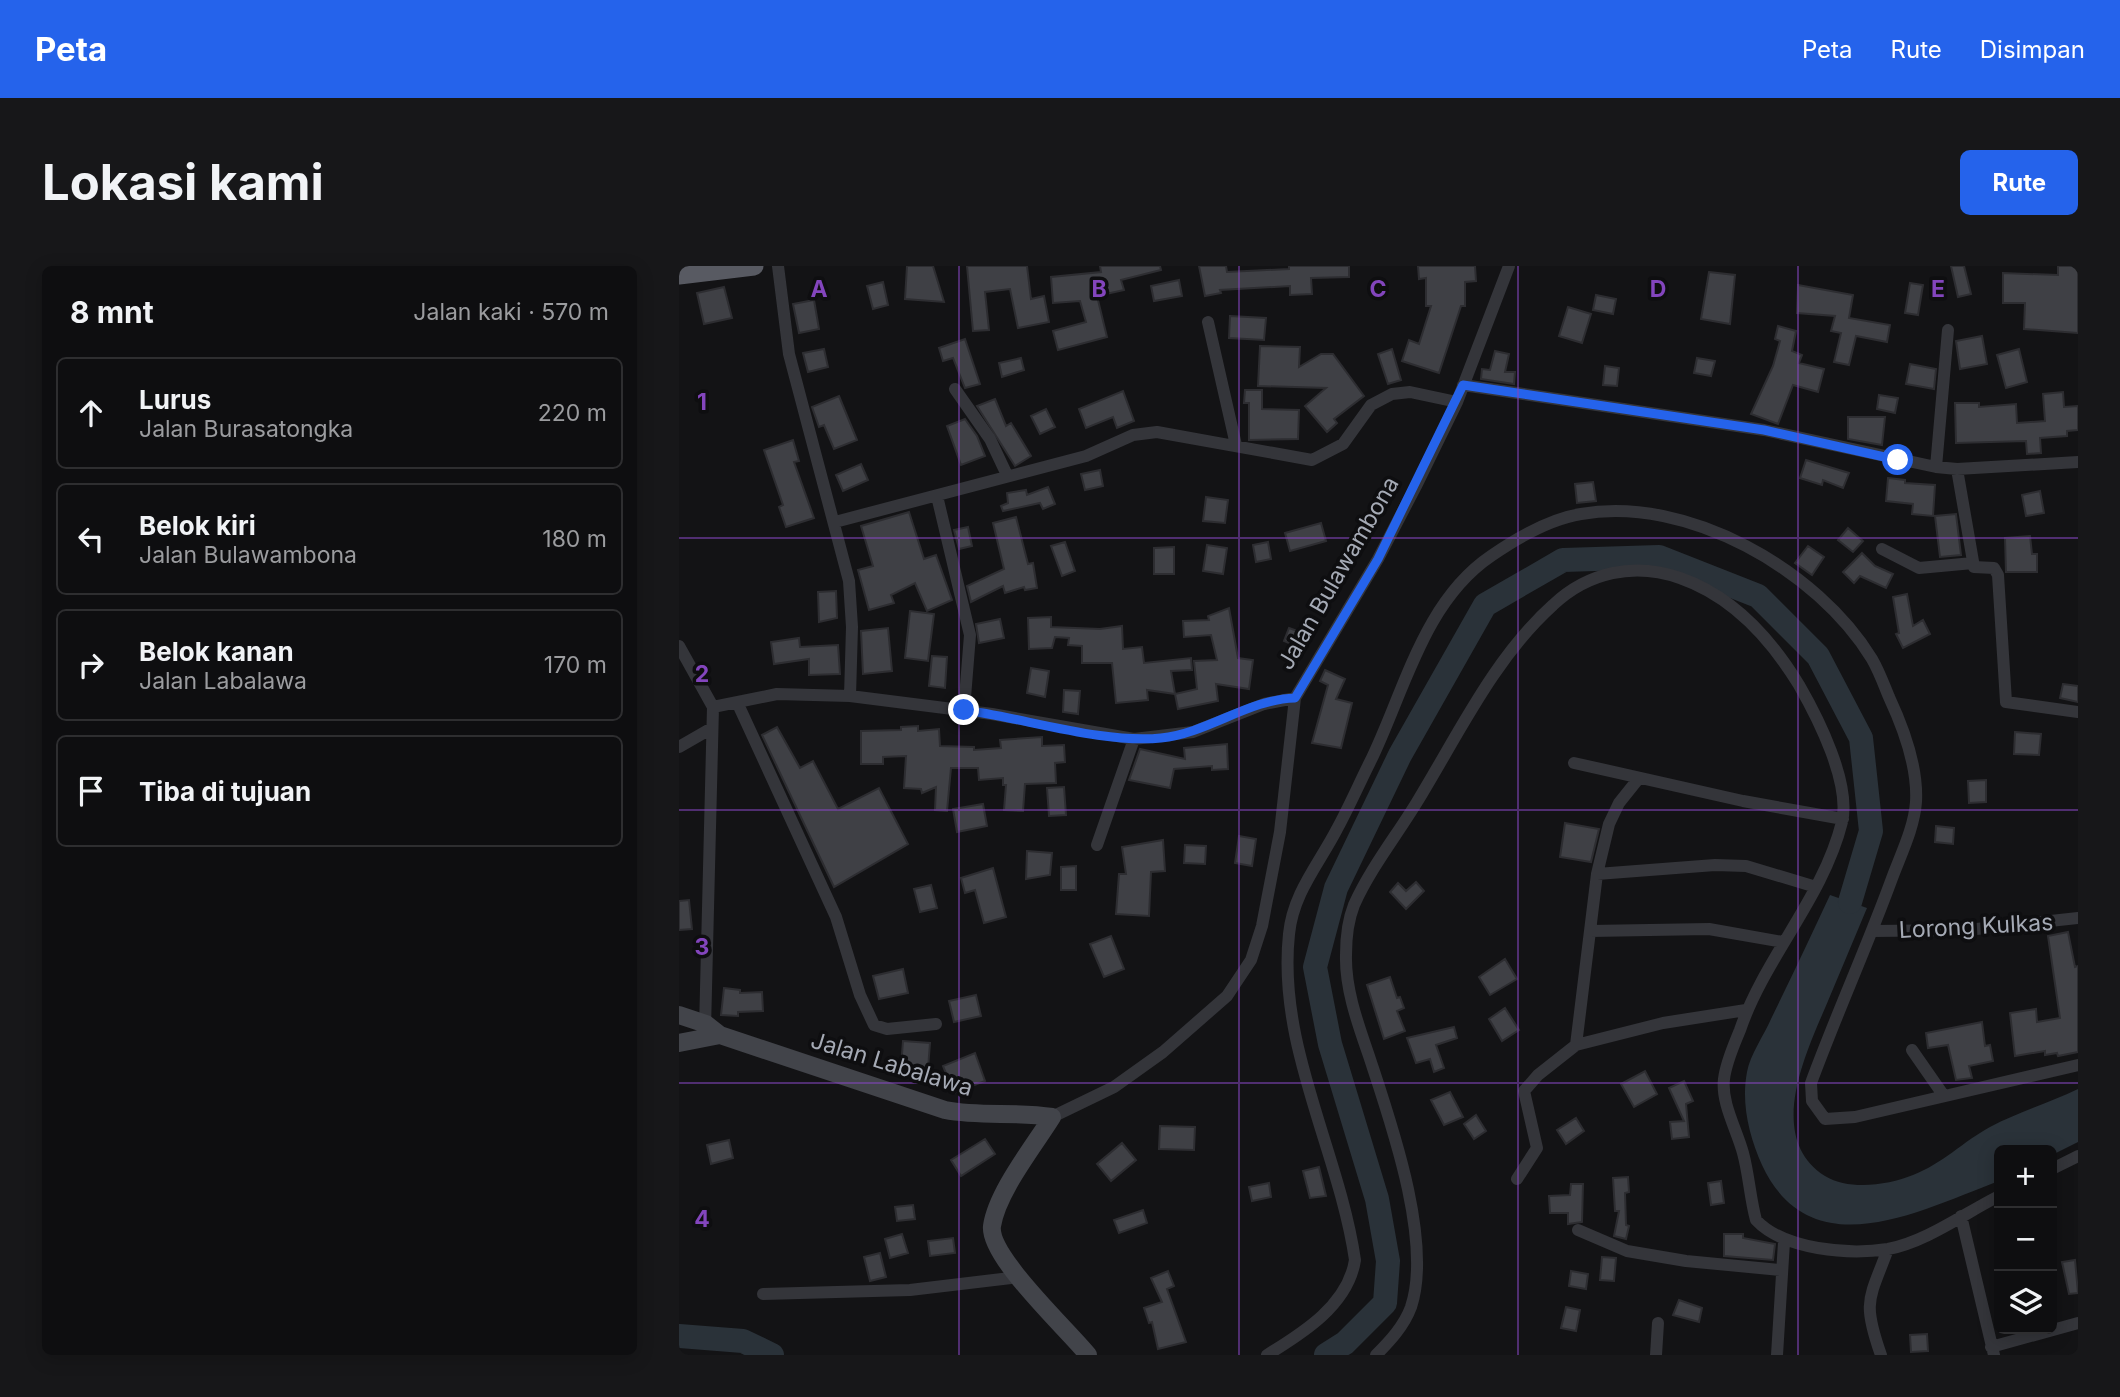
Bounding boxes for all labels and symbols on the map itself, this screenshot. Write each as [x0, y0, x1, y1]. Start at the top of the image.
text: A [810, 275, 828, 303]
text: B [1091, 275, 1107, 303]
text: C [1369, 275, 1387, 303]
text: D [1650, 275, 1666, 303]
text: E [1931, 275, 1945, 303]
text: 1 [697, 388, 707, 416]
route start [1882, 444, 1913, 475]
street label: Jalan Bulawambona [1271, 472, 1405, 674]
text: 2 [695, 660, 709, 688]
route end [948, 694, 979, 725]
street label: Lorong Kulkas [1898, 908, 2054, 944]
text: 3 [695, 933, 709, 961]
street label: Jalan Labalawa [808, 1026, 976, 1102]
text: 4 [694, 1205, 710, 1233]

